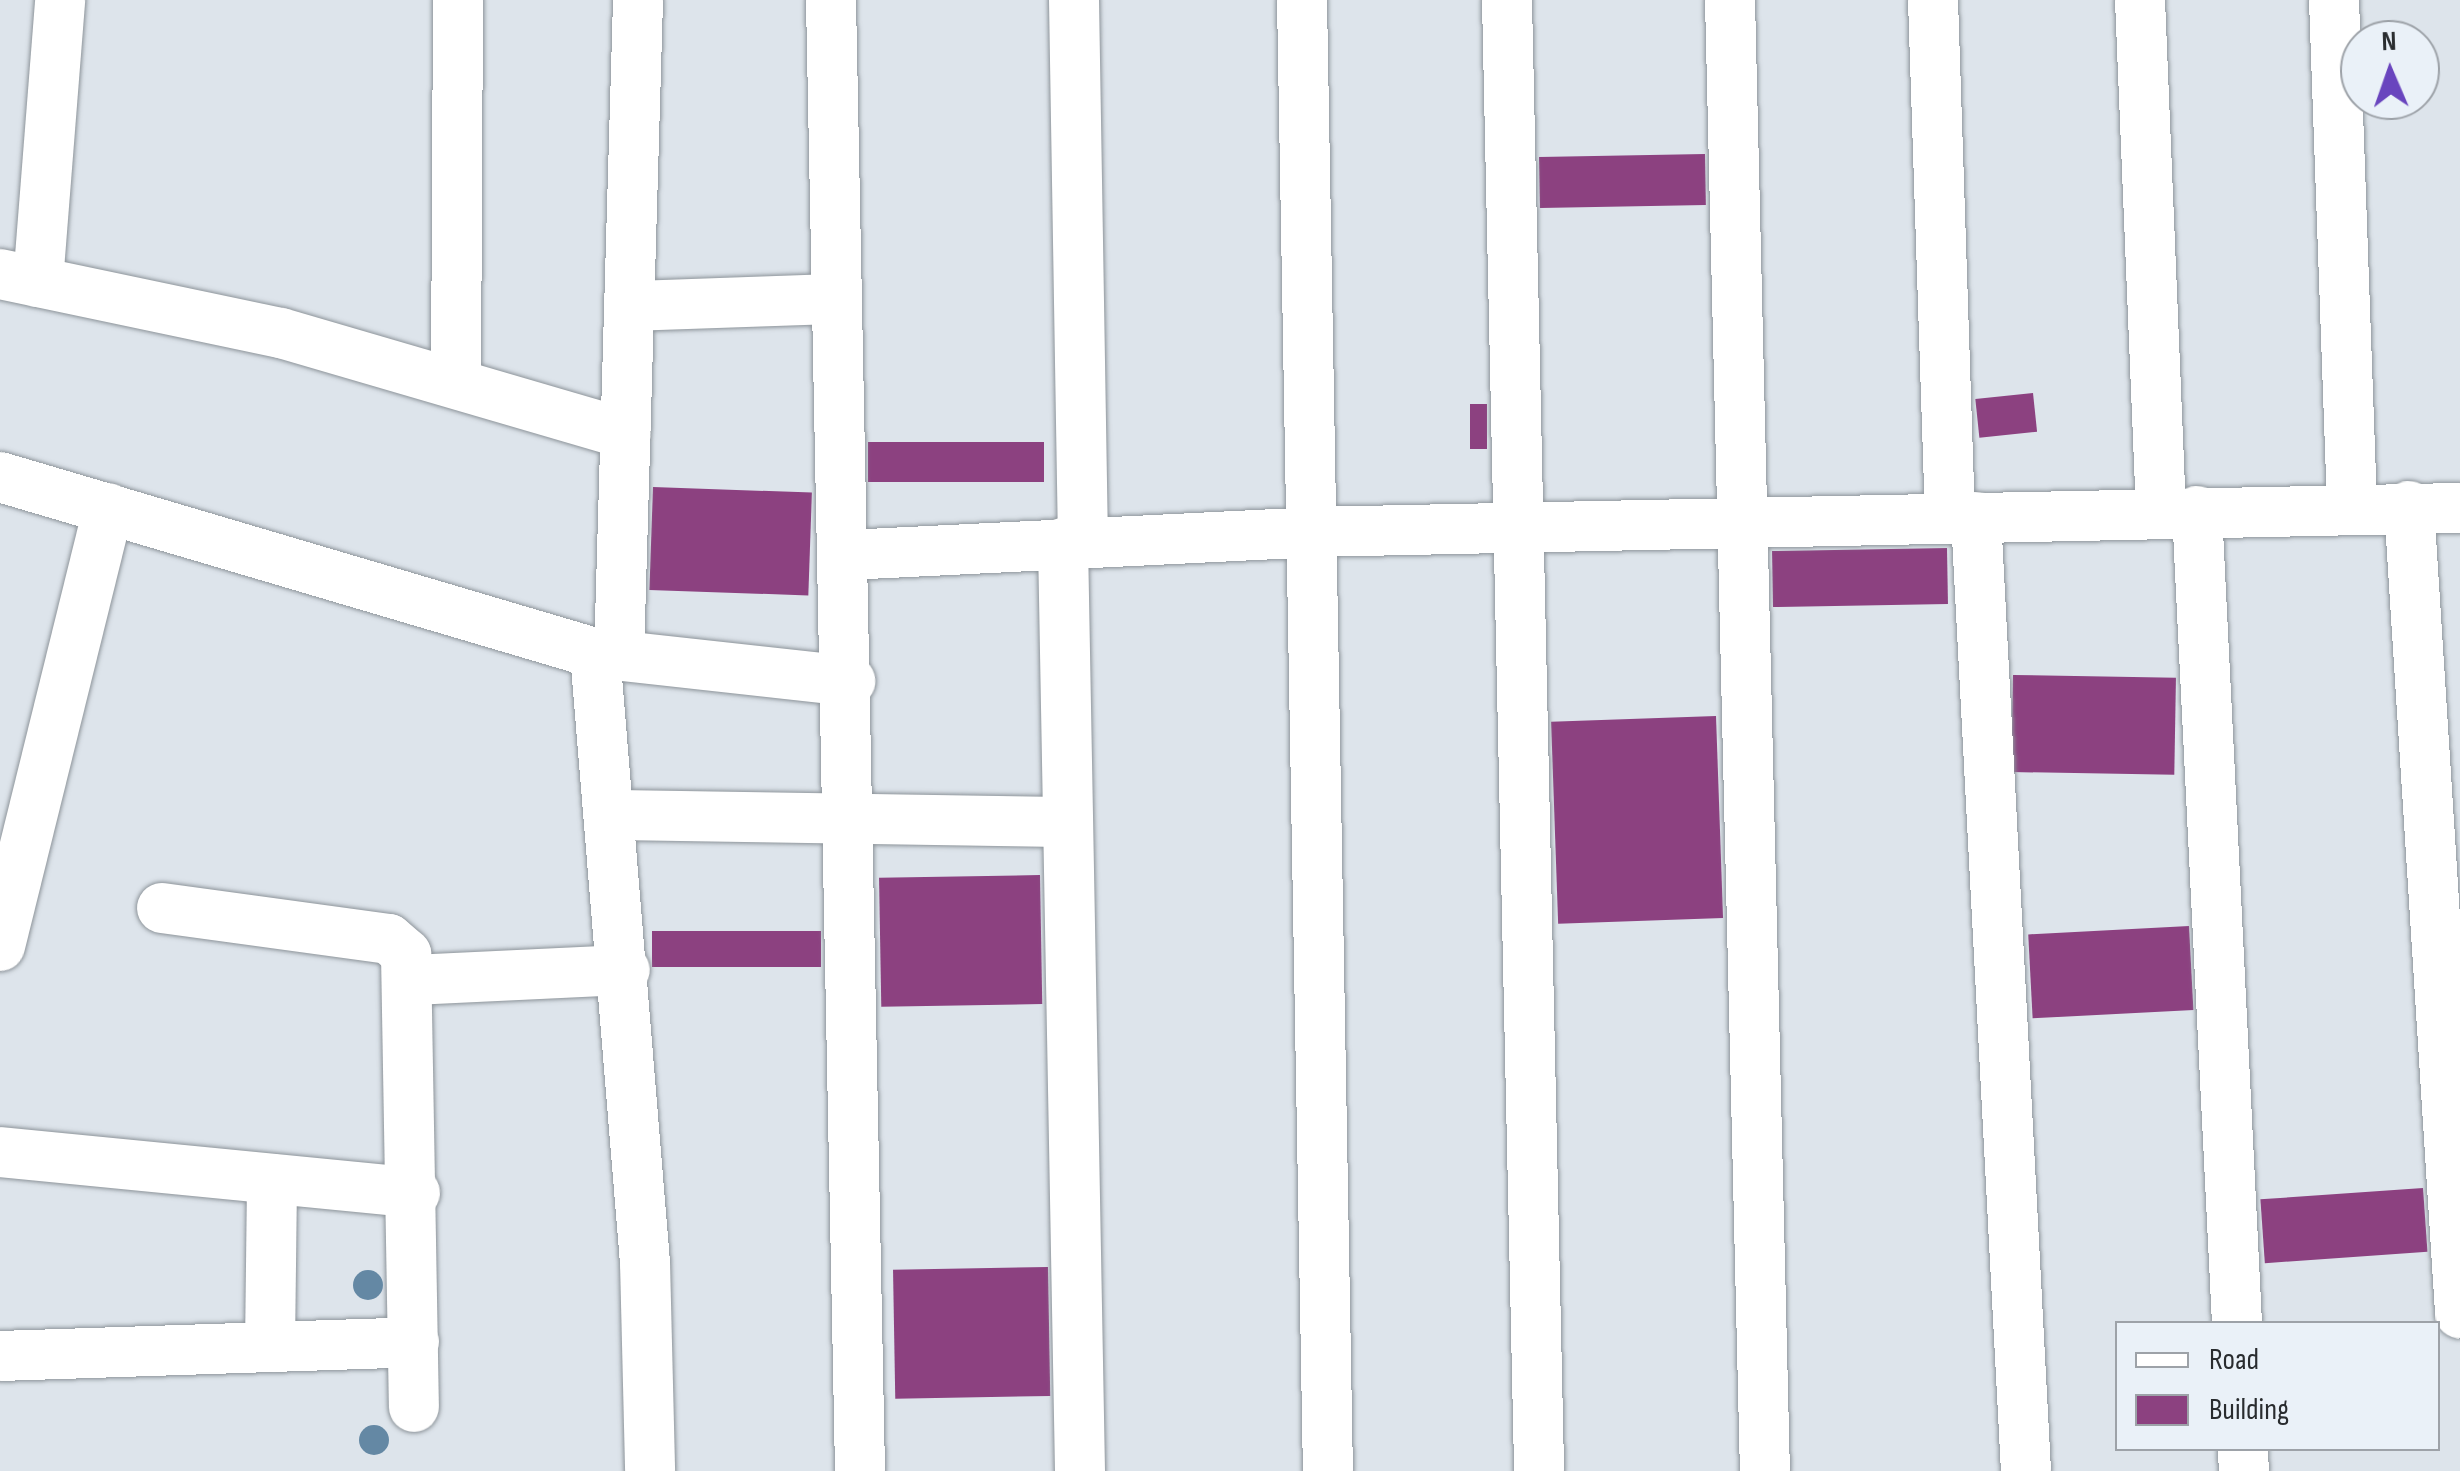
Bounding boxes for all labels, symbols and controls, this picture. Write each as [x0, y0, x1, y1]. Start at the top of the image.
north arrow [2340, 20, 2440, 120]
text: N [2381, 25, 2397, 58]
legend [2115, 1321, 2440, 1451]
text: Road [2209, 1342, 2259, 1378]
text: Building [2209, 1392, 2289, 1428]

